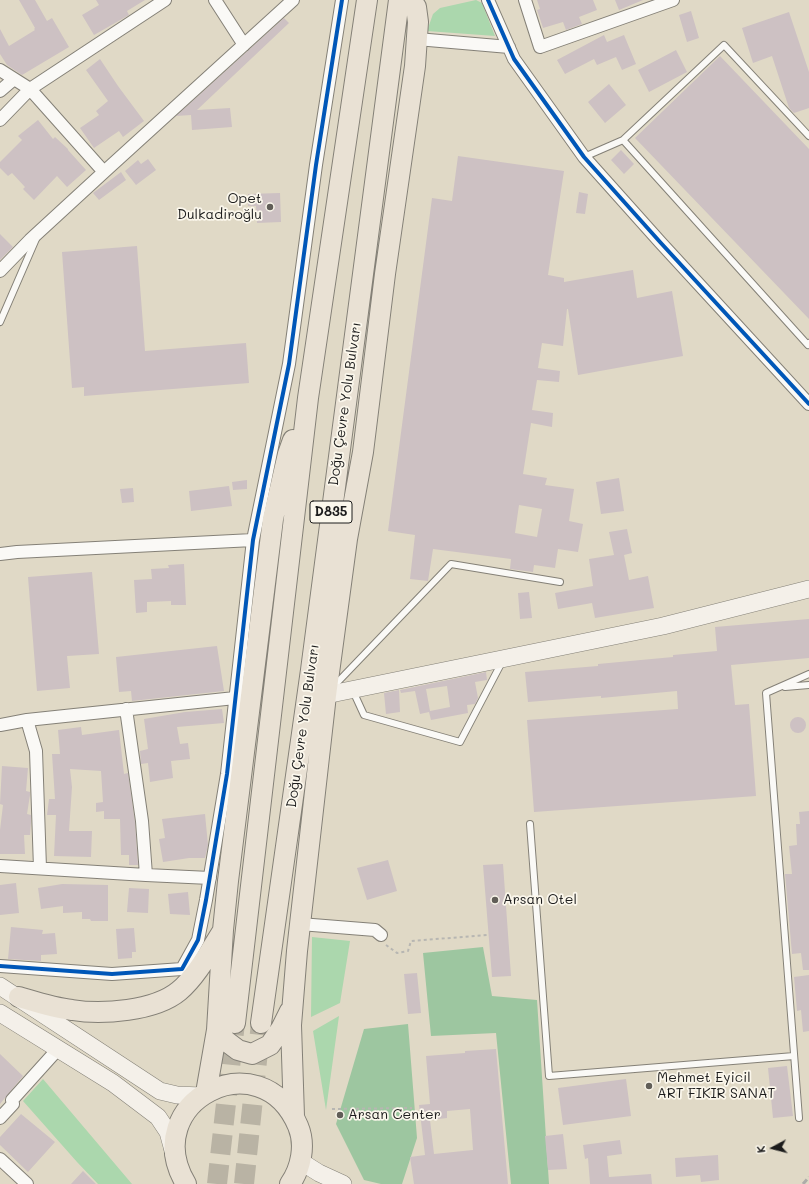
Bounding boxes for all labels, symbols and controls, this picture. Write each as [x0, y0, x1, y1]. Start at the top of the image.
place label: Opet Dulkadiroğlu [177, 191, 262, 224]
marker: Opet Dulkadiroğlu [265, 202, 275, 212]
street label: Doğu Çevre Yolu Bulvarı [325, 321, 365, 487]
road number: D835 [310, 501, 352, 523]
street label: Doğu Çevre Yolu Bulvarı [283, 643, 323, 809]
place label: Arsan Otel [503, 892, 577, 908]
marker: Arsan Otel [490, 895, 500, 905]
place label: Mehmet Eyicil ART FIKIR SANAT [657, 1070, 775, 1102]
marker: Mehmet Eyicil ART FIKIR SANAT [644, 1081, 654, 1091]
place label: Arsan Center [348, 1107, 441, 1123]
marker: Arsan Center [335, 1110, 345, 1120]
north arrow [753, 1128, 793, 1168]
text: K [753, 1145, 768, 1154]

